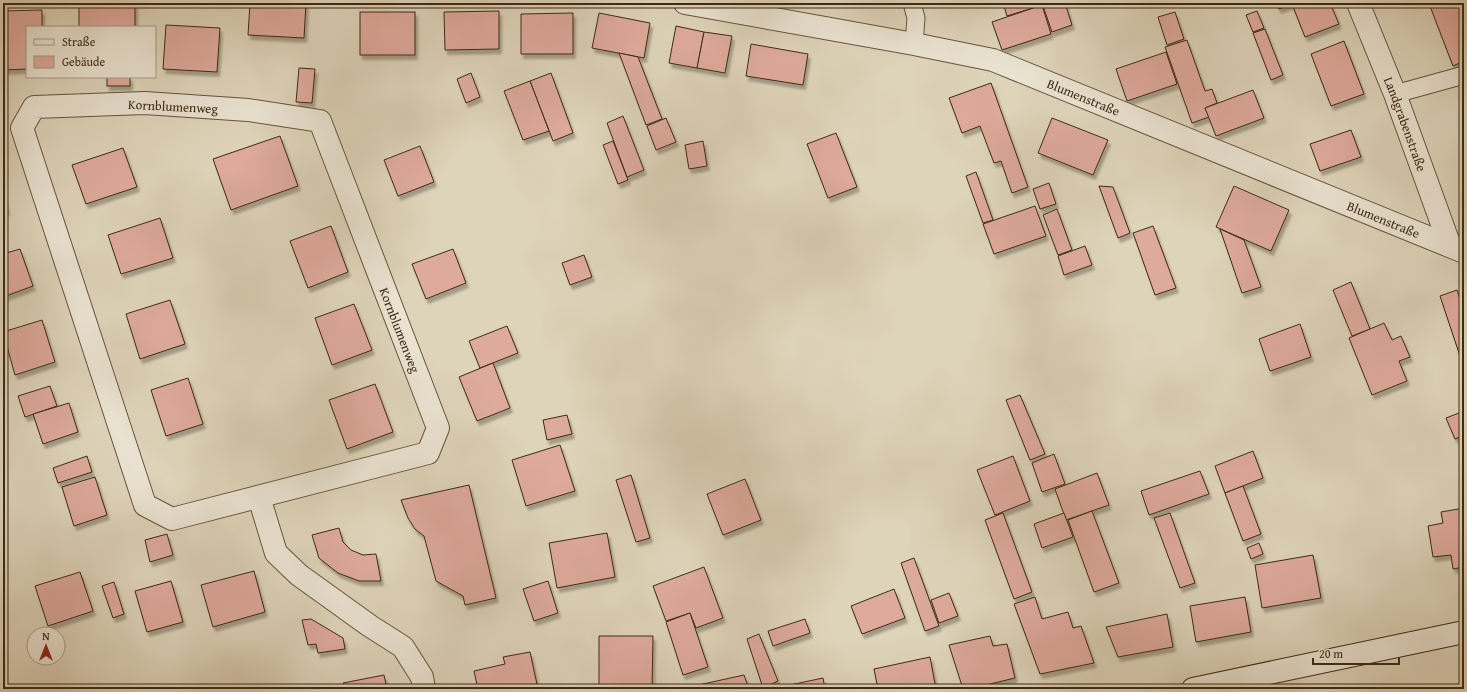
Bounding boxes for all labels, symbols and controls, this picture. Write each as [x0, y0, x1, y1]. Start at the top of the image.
legend [26, 26, 156, 78]
text: Straße [62, 33, 96, 50]
text: Gebäude [62, 53, 105, 70]
street label: Blumenstraße [1044, 74, 1123, 121]
street label: Landgrabenstraße [1379, 74, 1431, 174]
street label: Kornblumenweg [128, 95, 219, 118]
street label: Blumenstraße [1344, 196, 1423, 243]
street label: Kornblumenweg [375, 285, 425, 376]
north arrow [26, 626, 66, 666]
text: N [42, 628, 50, 644]
scale bar [1313, 640, 1399, 666]
text: 20 m [1319, 645, 1343, 662]

